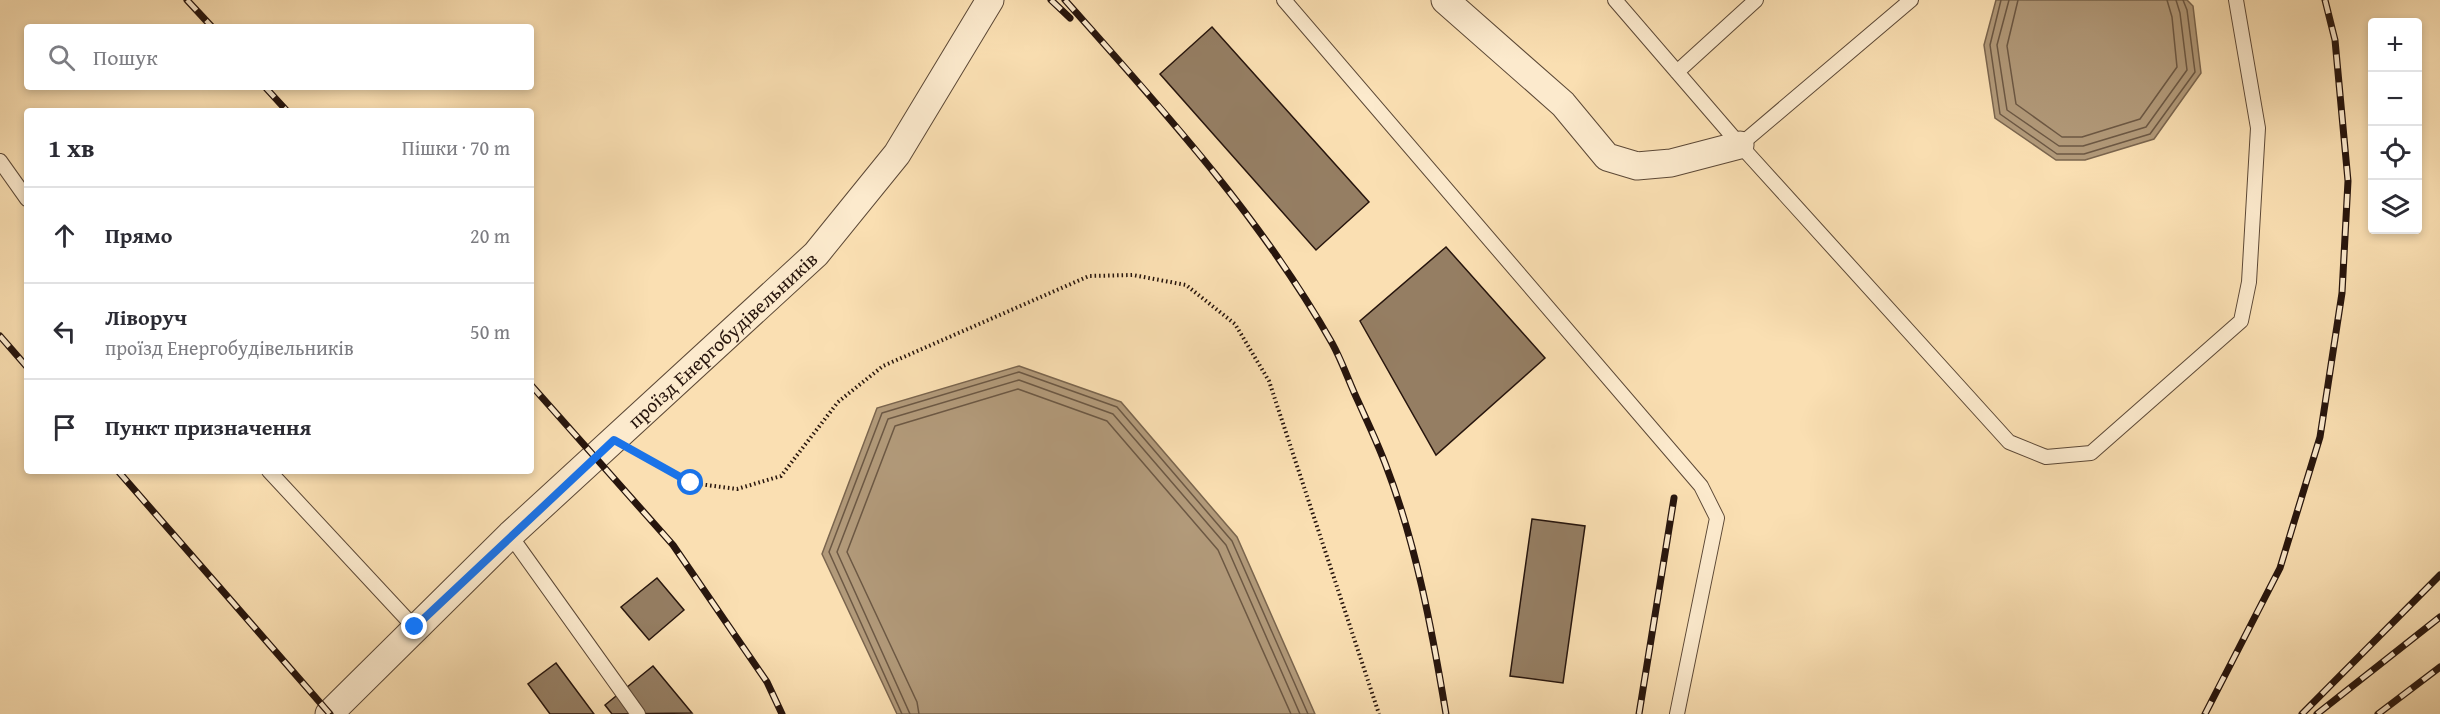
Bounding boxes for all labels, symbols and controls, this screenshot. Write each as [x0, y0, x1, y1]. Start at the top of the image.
map controls [2368, 18, 2422, 234]
button: + [2368, 18, 2422, 72]
search box [24, 24, 534, 90]
icon: search [45, 41, 78, 74]
text: Пошук [93, 41, 158, 73]
button: − [2368, 72, 2422, 126]
button: locate [2368, 126, 2422, 180]
text: 1 хв [48, 128, 95, 167]
text: Пішки · 70 m [402, 133, 510, 162]
button: layers [2368, 180, 2422, 234]
icon: ahead [48, 219, 81, 252]
text: Прямо [105, 219, 172, 251]
text: 20 m [470, 221, 510, 250]
street label: проїзд Енергобудівельників [621, 245, 824, 434]
text: Ліворуч [105, 301, 187, 333]
icon: left [48, 315, 81, 348]
text: 50 m [470, 317, 510, 346]
text: проїзд Енергобудівельників [105, 333, 354, 362]
icon: arrive [48, 411, 81, 444]
text: Пункт призначення [105, 411, 311, 443]
route start [677, 469, 703, 495]
route end [401, 613, 427, 639]

